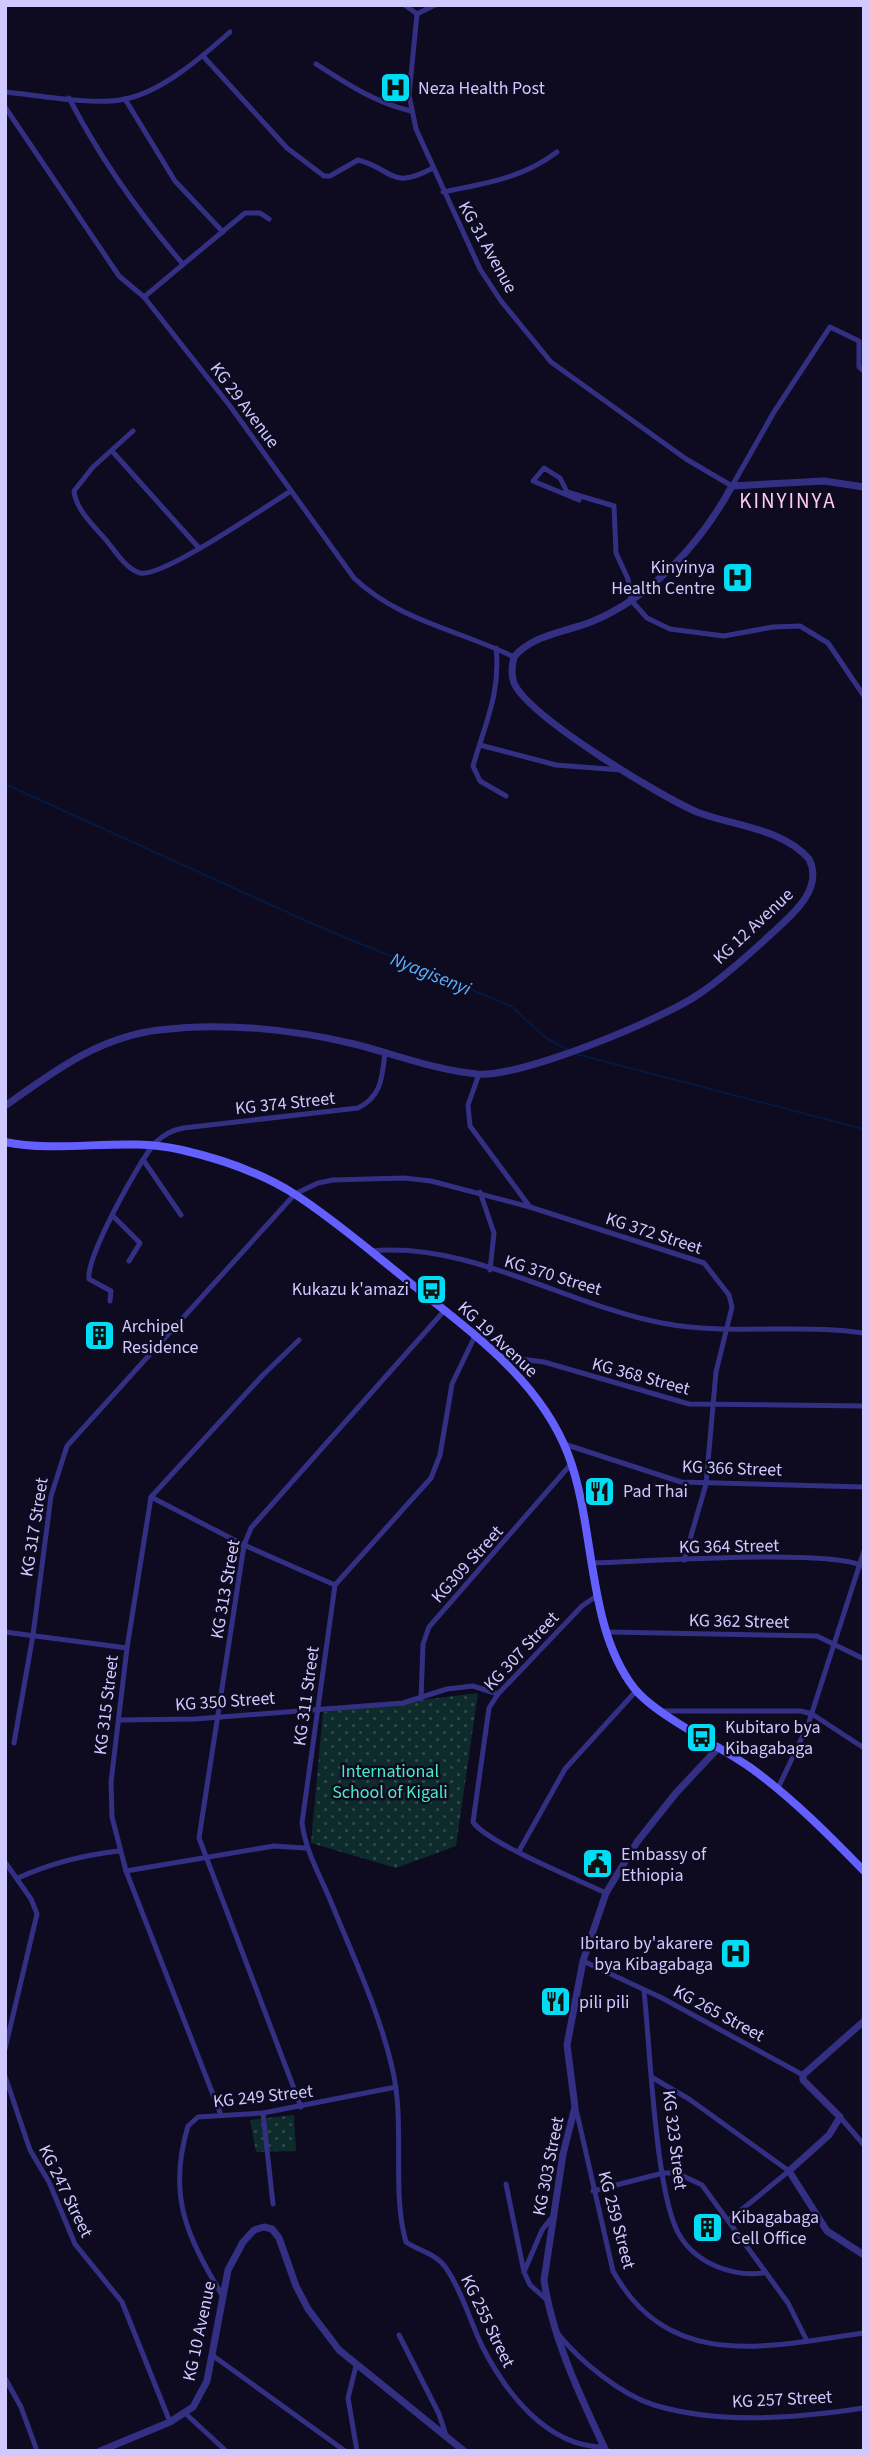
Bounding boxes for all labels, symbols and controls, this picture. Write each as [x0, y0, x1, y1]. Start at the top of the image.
hospital icon: Neza Health Post [378, 71, 412, 105]
place label: Neza Health Post [418, 76, 545, 101]
street label: KG 31 Avenue [452, 197, 523, 298]
street label: KG 29 Avenue [204, 357, 285, 454]
district label: KINYINYA [739, 486, 837, 516]
place label: Kinyinya Health Centre [611, 555, 715, 601]
hospital icon: Kinyinya Health Centre [721, 560, 755, 594]
street label: KG 12 Avenue [708, 882, 799, 970]
water label: Nyagisenyi [386, 946, 475, 1003]
street label: KG 374 Street [234, 1086, 336, 1121]
street label: KG 372 Street [602, 1206, 705, 1261]
street label: KG 370 Street [501, 1249, 604, 1302]
bus stop icon: Kukazu k'amazi [415, 1272, 449, 1306]
place label: Kukazu k'amazi [292, 1277, 409, 1302]
street label: KG 19 Avenue [452, 1296, 543, 1383]
place label: Archipel Residence [122, 1314, 199, 1360]
building icon: Archipel Residence [82, 1319, 116, 1353]
street label: KG 368 Street [589, 1351, 693, 1402]
street label: KG 366 Street [681, 1454, 783, 1483]
restaurant icon: Pad Thai [583, 1474, 617, 1508]
street label: KG 317 Street [14, 1476, 55, 1579]
place label: Pad Thai [623, 1479, 688, 1504]
street label: KG309 Street [426, 1520, 509, 1609]
street label: KG 364 Street [679, 1533, 779, 1560]
street label: KG 313 Street [204, 1538, 247, 1641]
street label: KG 307 Street [478, 1606, 565, 1697]
street label: KG 362 Street [689, 1608, 789, 1635]
street label: KG 311 Street [287, 1645, 326, 1747]
street label: KG 315 Street [88, 1654, 125, 1756]
street label: KG 350 Street [174, 1686, 276, 1717]
place label: Kubitaro bya Kibagabaga [725, 1715, 821, 1761]
bus stop icon: Kubitaro bya Kibagabaga [685, 1720, 719, 1754]
park label: International School of Kigali [332, 1759, 448, 1805]
place label: Embassy of Ethiopia [621, 1842, 707, 1888]
public building icon: Embassy of Ethiopia [581, 1847, 615, 1881]
place label: Ibitaro by'akarere bya Kibagabaga [580, 1931, 713, 1977]
hospital icon: Ibitaro by'akarere bya Kibagabaga [719, 1936, 753, 1970]
street label: KG 265 Street [669, 1979, 769, 2048]
restaurant icon: pili pili [539, 1985, 573, 2019]
place label: pili pili [579, 1990, 629, 2015]
street label: KG 249 Street [212, 2079, 314, 2114]
street label: KG 323 Street [656, 2089, 693, 2191]
street label: KG 303 Street [527, 2114, 570, 2218]
street label: KG 247 Street [32, 2141, 99, 2242]
street label: KG 259 Street [591, 2168, 642, 2272]
place label: Kibagabaga Cell Office [731, 2205, 819, 2251]
building icon: Kibagabaga Cell Office [691, 2210, 725, 2244]
street label: KG 255 Street [454, 2271, 521, 2372]
street label: KG 10 Avenue [177, 2279, 222, 2383]
street label: KG 257 Street [731, 2384, 833, 2415]

